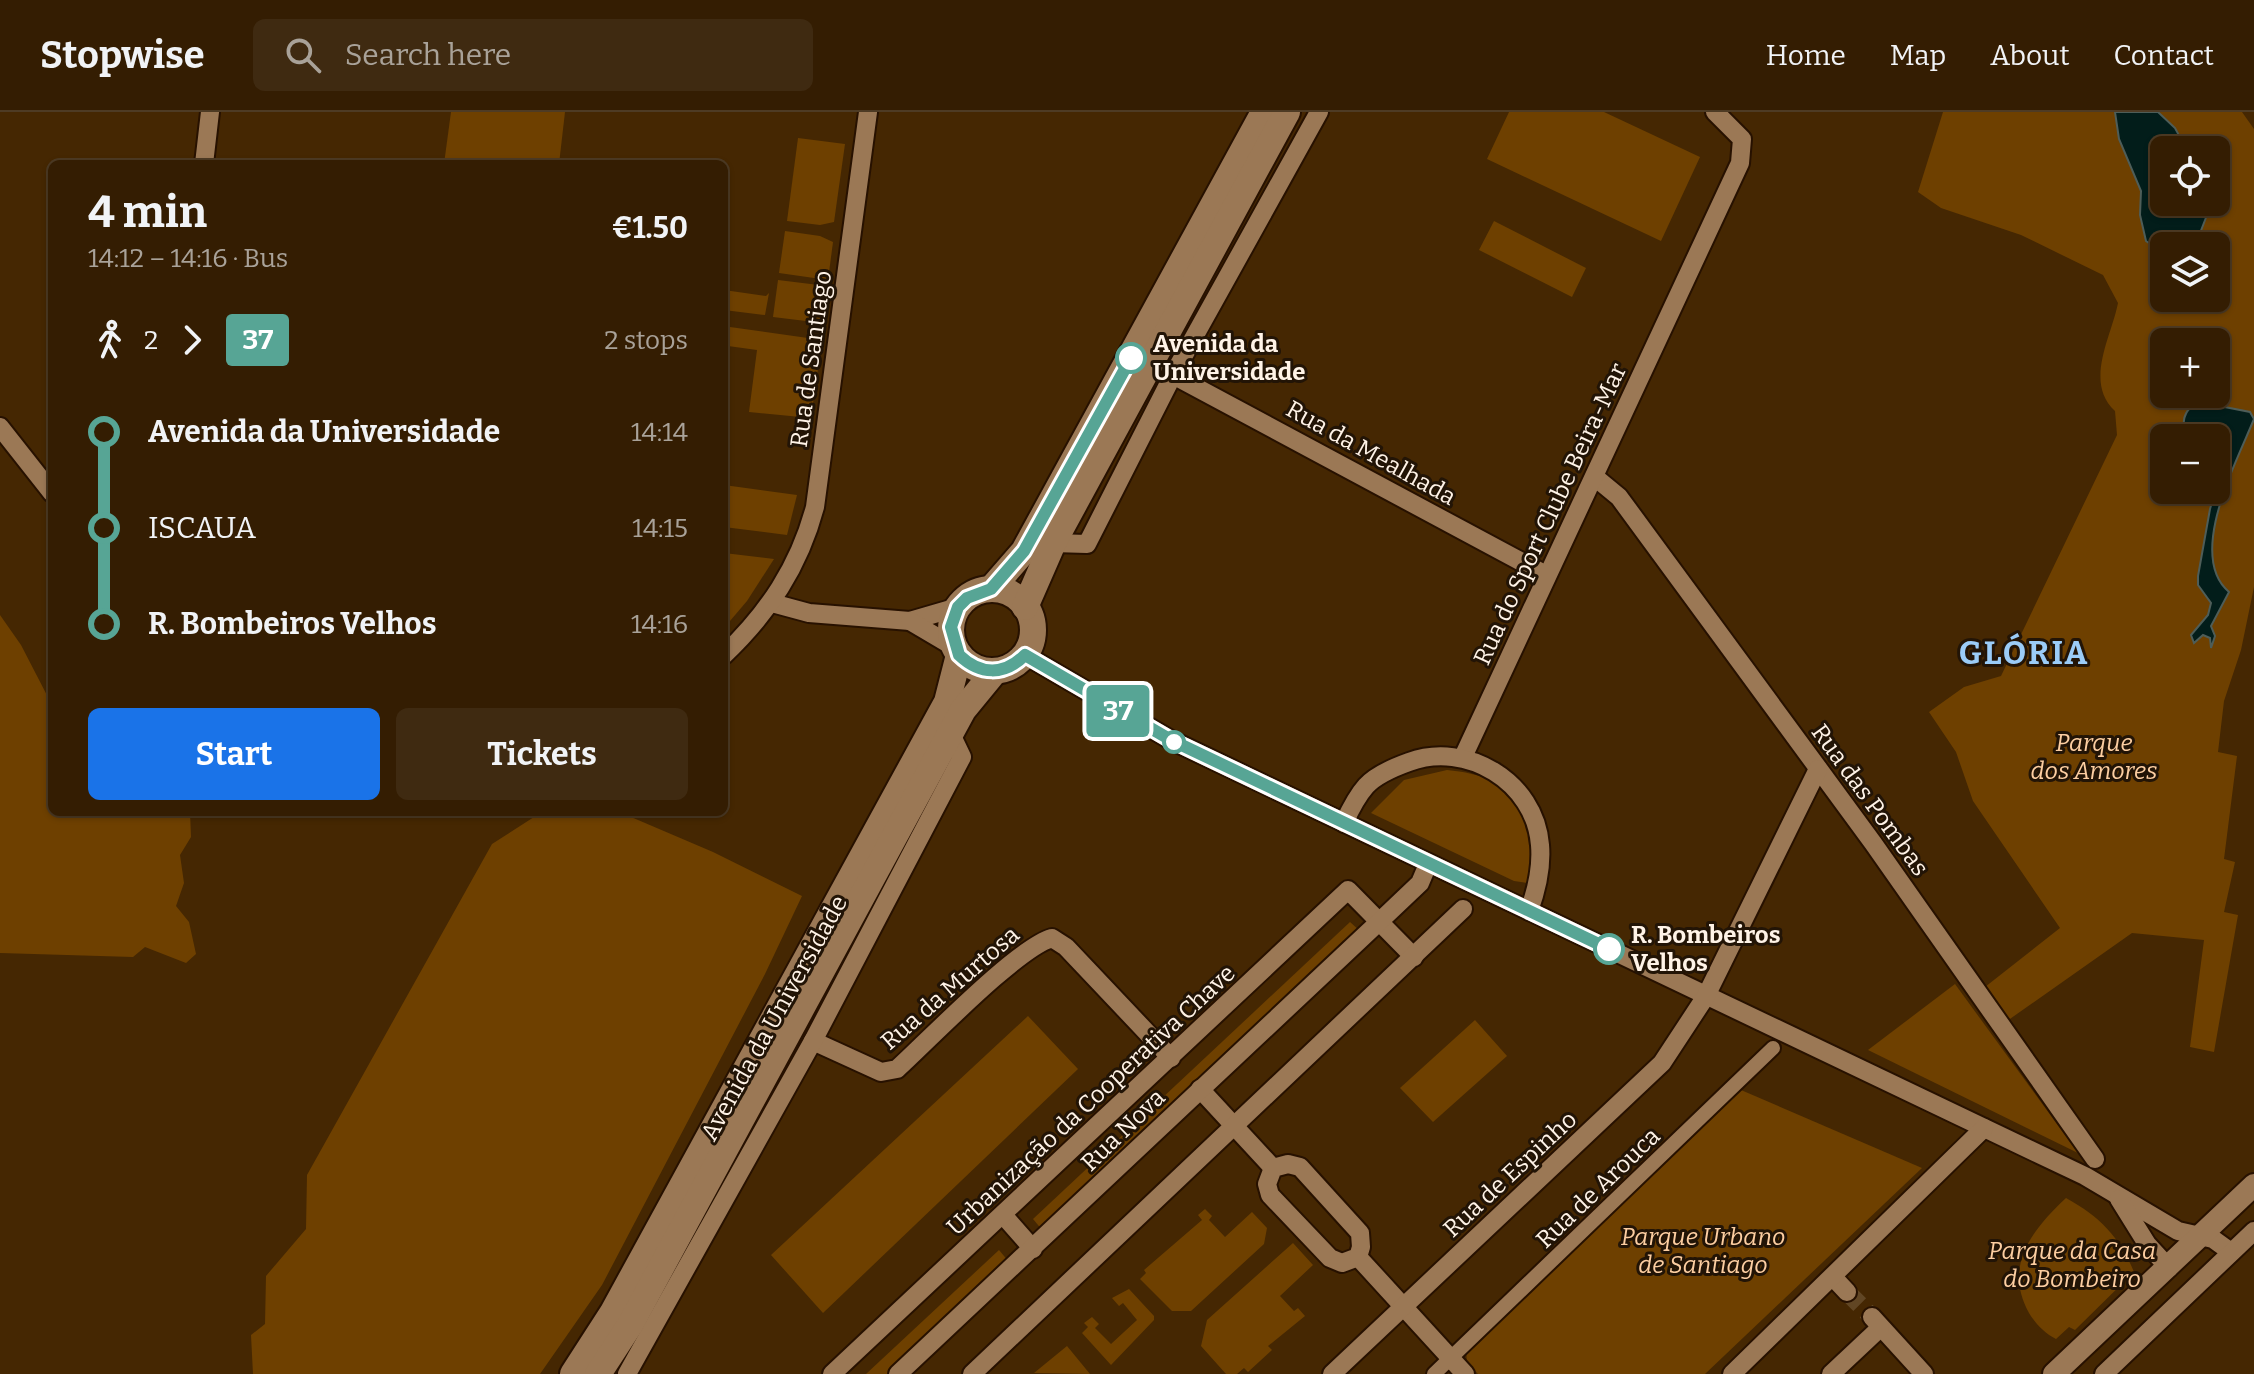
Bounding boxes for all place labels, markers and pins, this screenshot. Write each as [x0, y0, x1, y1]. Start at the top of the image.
place label: Avenida da Universidade [1153, 330, 1305, 386]
marker: Avenida da Universidade [1116, 343, 1146, 373]
unlabelled marker [1163, 731, 1185, 753]
place label: R. Bombeiros Velhos [1631, 921, 1781, 977]
marker: R. Bombeiros Velhos [1594, 934, 1624, 964]

